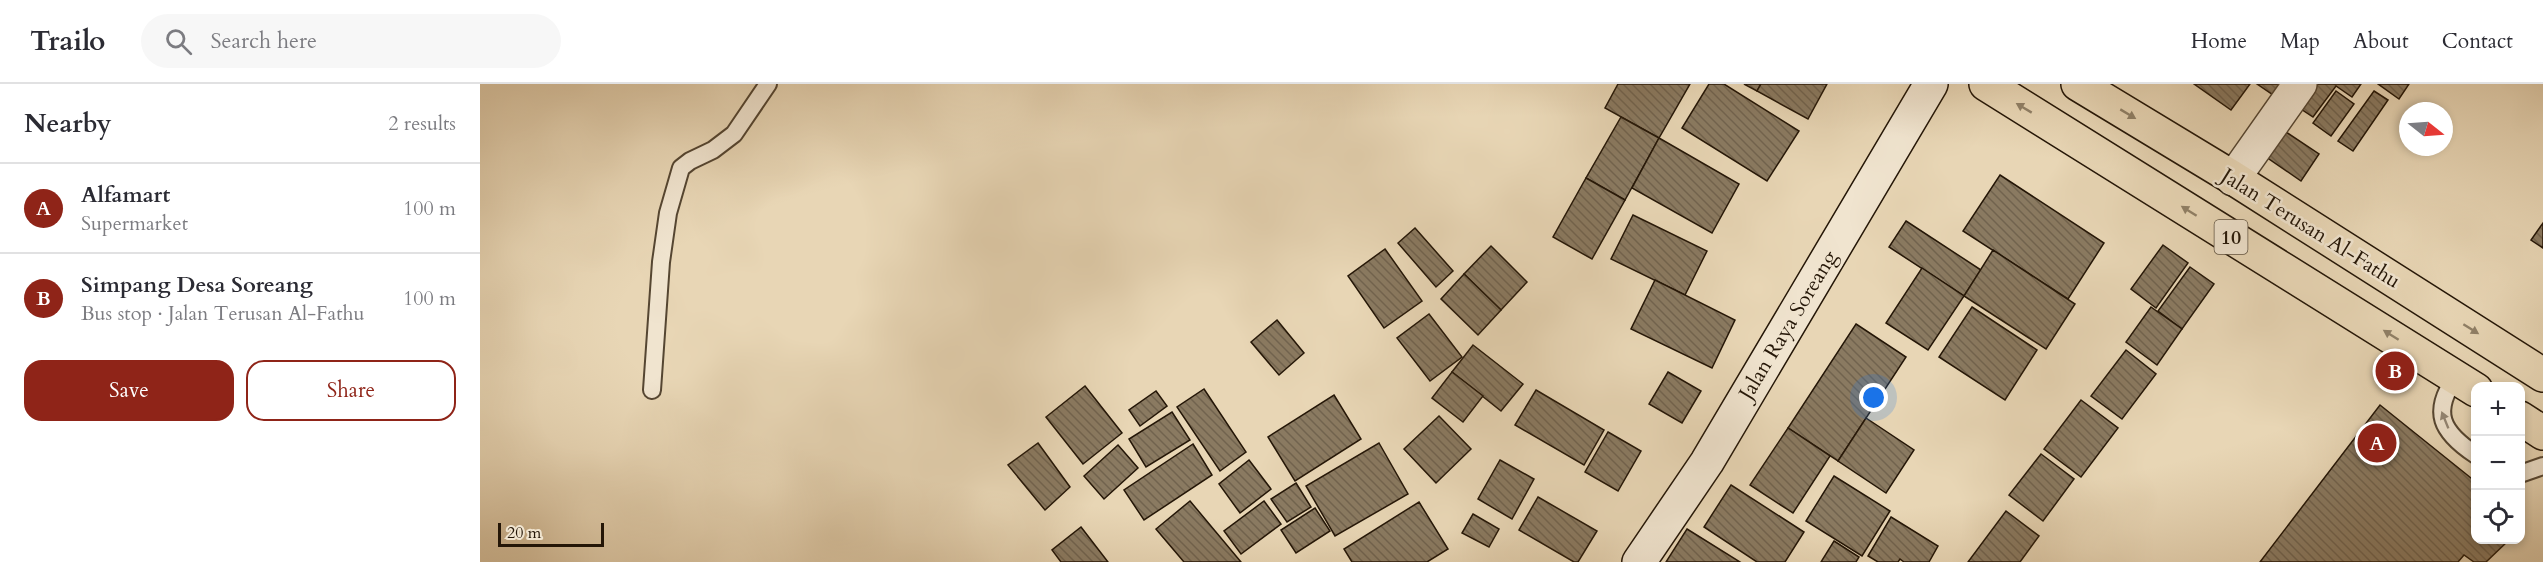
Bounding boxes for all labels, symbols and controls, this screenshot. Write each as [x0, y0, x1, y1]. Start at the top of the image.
search box [141, 14, 561, 68]
text: Trailo [30, 22, 105, 60]
icon: search [162, 25, 195, 58]
text: Search here [210, 26, 317, 56]
text: Home [2191, 27, 2247, 56]
text: Map [2280, 27, 2320, 56]
text: About [2353, 27, 2409, 56]
text: Contact [2442, 27, 2513, 56]
one-way arrow [2016, 102, 2032, 113]
north arrow [2399, 102, 2453, 156]
text: Nearby [24, 106, 112, 141]
one-way arrow [2120, 109, 2136, 120]
text: 2 results [388, 110, 456, 137]
street label: Jalan Terusan Al-Fathu [2213, 160, 2406, 295]
text: Alfamart [81, 180, 170, 210]
text: A [36, 195, 51, 222]
text: 100 m [403, 195, 456, 222]
one-way arrow [2181, 206, 2197, 217]
text: Supermarket [81, 210, 188, 237]
road number: 10 [2214, 220, 2248, 254]
street label: Jalan Raya Soreang [1731, 245, 1845, 408]
text: Simpang Desa Soreang [81, 270, 313, 300]
text: B [36, 285, 51, 312]
text: 100 m [403, 285, 456, 312]
text: Bus stop · Jalan Terusan Al-Fathu [81, 300, 364, 327]
one-way arrow [2463, 324, 2480, 335]
one-way arrow [2383, 330, 2399, 341]
pin: B [2376, 348, 2414, 394]
button: Save [24, 360, 234, 421]
button: Share [246, 360, 456, 421]
map controls [2471, 382, 2525, 544]
button: + [2471, 382, 2525, 436]
your location [1859, 383, 1888, 412]
one-way arrow [2440, 410, 2450, 428]
pin: A [2358, 420, 2396, 466]
button: − [2471, 436, 2525, 490]
button: locate [2471, 490, 2525, 544]
scale bar [498, 520, 604, 548]
text: 20 m [507, 522, 541, 544]

